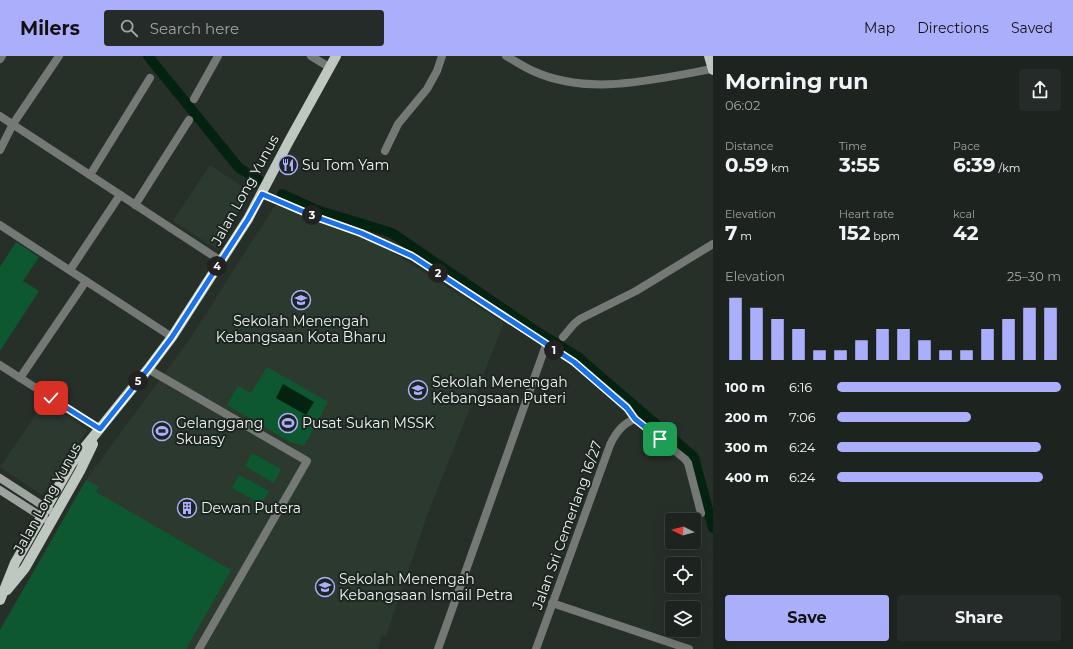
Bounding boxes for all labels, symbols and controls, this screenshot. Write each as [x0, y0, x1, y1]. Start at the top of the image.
search box [104, 10, 384, 46]
text: Milers [20, 17, 80, 40]
icon: search [118, 17, 140, 39]
text: Search here [150, 19, 239, 38]
text: Map [864, 19, 895, 37]
text: Directions [917, 19, 989, 37]
text: Saved [1011, 19, 1053, 37]
text: Morning run [725, 68, 868, 95]
button: share [1019, 69, 1061, 111]
text: 06:02 [725, 97, 760, 113]
street label: Jalan Long Yunus [207, 131, 283, 249]
text: Distance [725, 139, 773, 153]
text: Time [839, 139, 867, 153]
text: Pace [953, 139, 980, 153]
text: 0.59 [725, 153, 768, 177]
text: 3:55 [839, 153, 880, 177]
text: 6:39 [953, 153, 996, 177]
restaurant icon: Su Tom Yam [277, 154, 299, 176]
place label: Su Tom Yam [302, 156, 389, 174]
text: km [768, 161, 789, 175]
text: /km [996, 161, 1020, 175]
pin: 3 [302, 205, 322, 225]
text: Elevation [725, 207, 776, 221]
text: Heart rate [839, 207, 894, 221]
text: kcal [953, 207, 975, 221]
text: 3 [309, 208, 315, 222]
text: 7 [725, 221, 737, 245]
text: 152 [839, 221, 870, 245]
text: 42 [953, 221, 979, 245]
text: m [737, 229, 752, 243]
text: bpm [870, 229, 900, 243]
pin: 4 [207, 256, 227, 276]
text: 4 [213, 259, 221, 273]
pin: 2 [428, 263, 448, 283]
text: 2 [435, 266, 441, 280]
text: Elevation [725, 268, 785, 284]
text: 25–30 m [1007, 268, 1061, 284]
school or university icon: Sekolah Menengah Kebangsaan Kota Bharu [290, 289, 312, 311]
place label: Sekolah Menengah Kebangsaan Kota Bharu [216, 312, 386, 346]
pin: 1 [544, 340, 564, 360]
text: 1 [552, 343, 556, 357]
pin: 5 [128, 371, 148, 391]
place label: Sekolah Menengah Kebangsaan Puteri [432, 373, 568, 407]
text: 5 [135, 374, 141, 388]
school or university icon: Sekolah Menengah Kebangsaan Puteri [407, 379, 429, 401]
text: 100 m [725, 379, 765, 395]
text: 6:16 [789, 379, 812, 395]
pin [34, 381, 68, 415]
icon: check [40, 387, 62, 409]
text: 200 m [725, 409, 768, 425]
text: 7:06 [789, 409, 816, 425]
sports icon: Pusat Sukan MSSK [277, 412, 299, 434]
place label: Gelanggang Skuasy [176, 414, 263, 448]
place label: Pusat Sukan MSSK [302, 414, 434, 432]
sports icon: Gelanggang Skuasy [151, 420, 173, 442]
pin [643, 422, 677, 456]
icon: arrive [649, 428, 671, 450]
street label: Jalan Sri Cemerlang 16/27 [528, 438, 606, 613]
street label: Jalan Long Yunus [9, 439, 85, 557]
text: 300 m [725, 439, 768, 455]
text: 6:24 [789, 439, 815, 455]
text: 400 m [725, 469, 769, 485]
text: 6:24 [789, 469, 815, 485]
building icon: Dewan Putera [176, 497, 198, 519]
place label: Dewan Putera [201, 499, 301, 517]
north arrow [665, 513, 701, 549]
map controls [665, 513, 701, 637]
button: locate [665, 557, 701, 593]
place label: Sekolah Menengah Kebangsaan Ismail Petra [339, 570, 513, 604]
school or university icon: Sekolah Menengah Kebangsaan Ismail Petra [314, 576, 336, 598]
button: Save [725, 595, 889, 641]
button: Share [897, 595, 1061, 641]
button: layers [665, 601, 701, 637]

